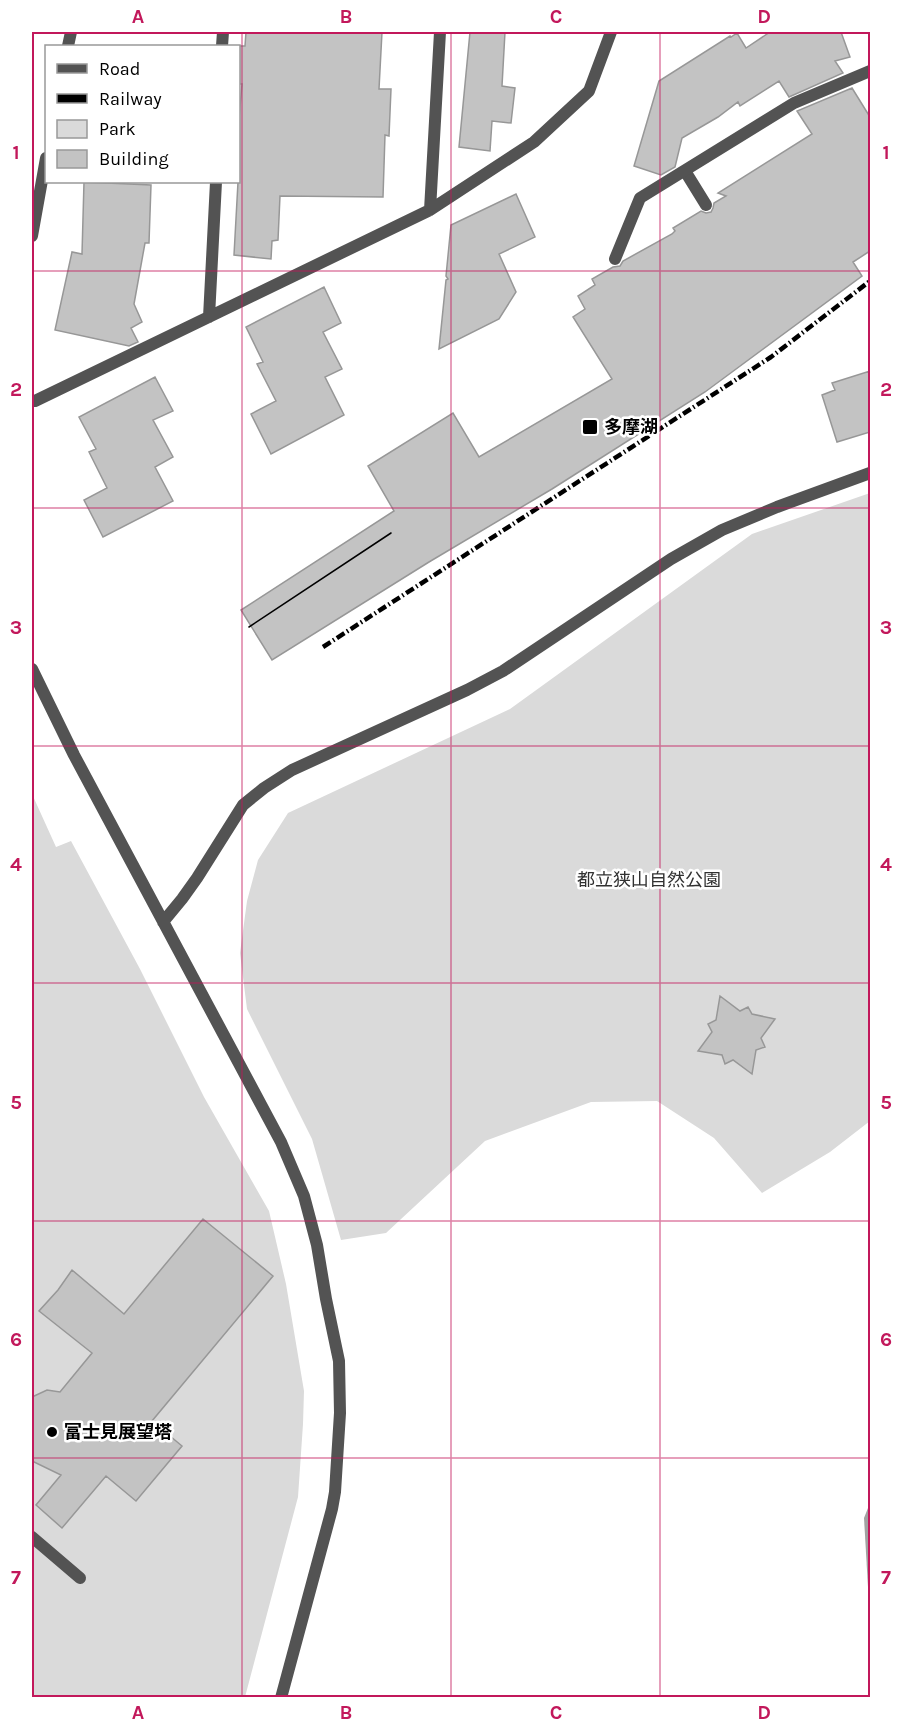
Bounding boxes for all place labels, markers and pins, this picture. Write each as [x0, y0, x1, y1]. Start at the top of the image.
place label: 多摩湖 [604, 416, 658, 438]
marker: 多摩湖 [581, 418, 599, 436]
place label: 富士見展望塔 [64, 1421, 172, 1443]
marker: 富士見展望塔 [45, 1425, 59, 1439]

